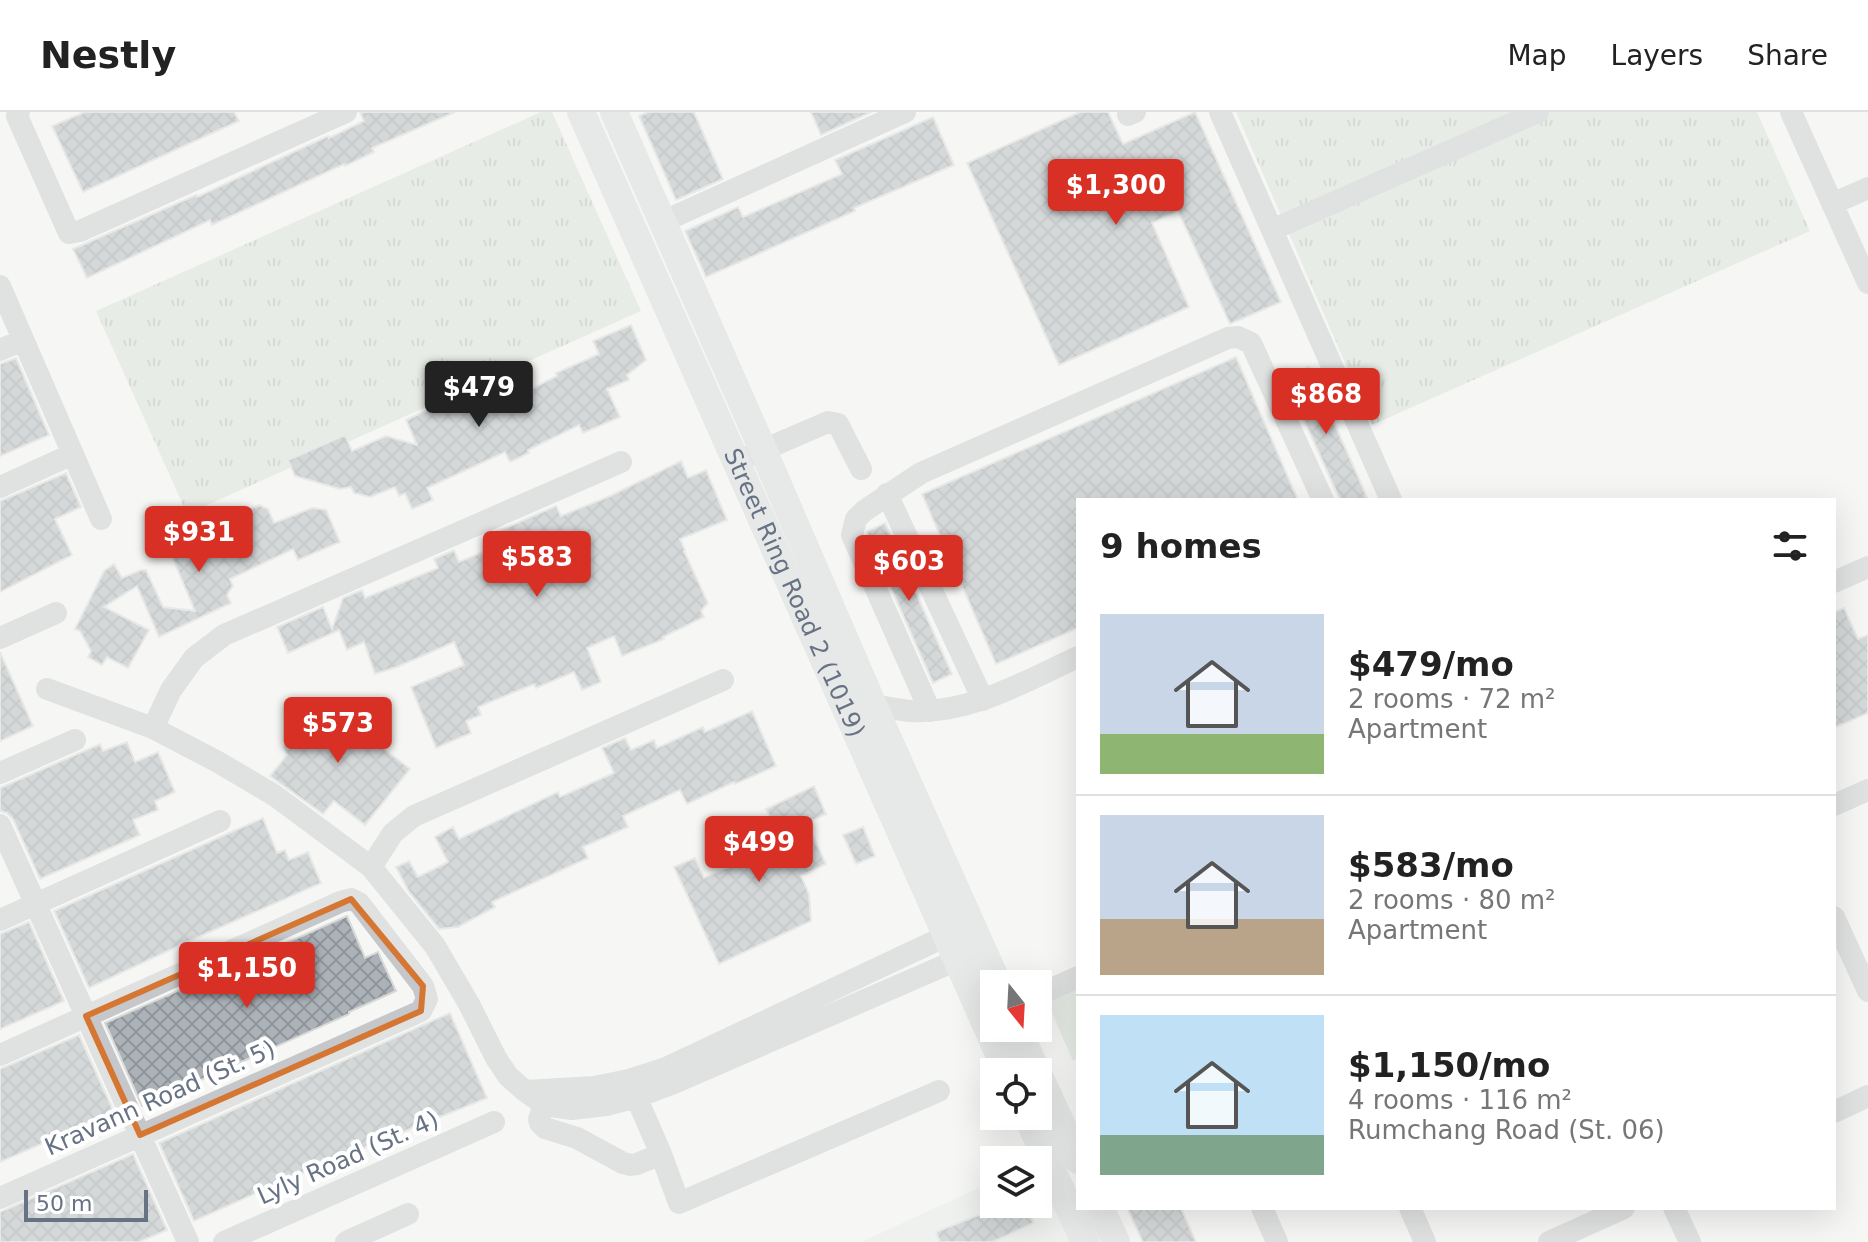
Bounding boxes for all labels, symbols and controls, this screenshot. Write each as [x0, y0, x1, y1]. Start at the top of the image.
text: Nestly [40, 33, 176, 77]
text: Map [1507, 39, 1567, 72]
text: Layers [1611, 39, 1703, 72]
text: Share [1747, 39, 1828, 72]
pin: $1,300 [1051, 159, 1181, 227]
text: $1,300 [1066, 170, 1166, 200]
pin: $479 [432, 361, 526, 429]
pin: $868 [1279, 368, 1373, 436]
text: $479 [443, 372, 515, 402]
text: $868 [1290, 379, 1362, 409]
street label: Street Ring Road 2 (1019) [718, 444, 871, 741]
pin: $931 [152, 506, 246, 574]
text: $931 [163, 517, 235, 547]
icon: filters [1768, 524, 1812, 568]
text: 9 homes [1100, 526, 1262, 566]
pin: $583 [490, 531, 584, 599]
pin: $603 [862, 535, 956, 603]
text: $583 [501, 542, 573, 572]
text: $603 [873, 546, 945, 576]
text: $479/mo [1348, 644, 1514, 684]
icon: home [1164, 646, 1260, 742]
text: 2 rooms · 72 m² [1348, 684, 1556, 714]
pin: $573 [291, 697, 385, 765]
text: $573 [302, 708, 374, 738]
text: Apartment [1348, 714, 1487, 744]
pin: $499 [712, 816, 806, 884]
text: $499 [723, 827, 795, 857]
text: $583/mo [1348, 845, 1514, 885]
icon: home [1164, 847, 1260, 943]
text: 2 rooms · 80 m² [1348, 885, 1556, 915]
text: Apartment [1348, 915, 1487, 945]
pin: $1,150 [182, 942, 312, 1010]
text: $1,150 [197, 953, 297, 983]
north arrow [980, 970, 1052, 1042]
map controls [980, 970, 1052, 1218]
street label: Kravann Road (St. 5) [41, 1035, 279, 1161]
text: $1,150/mo [1348, 1045, 1550, 1085]
icon: home [1164, 1047, 1260, 1143]
button: locate [980, 1058, 1052, 1130]
text: 4 rooms · 116 m² [1348, 1085, 1572, 1115]
street label: Lyly Road (St. 4) [253, 1105, 443, 1211]
text: Rumchang Road (St. 06) [1348, 1115, 1665, 1145]
button: layers [980, 1146, 1052, 1218]
scale bar [24, 1186, 148, 1222]
text: 50 m [36, 1191, 92, 1216]

